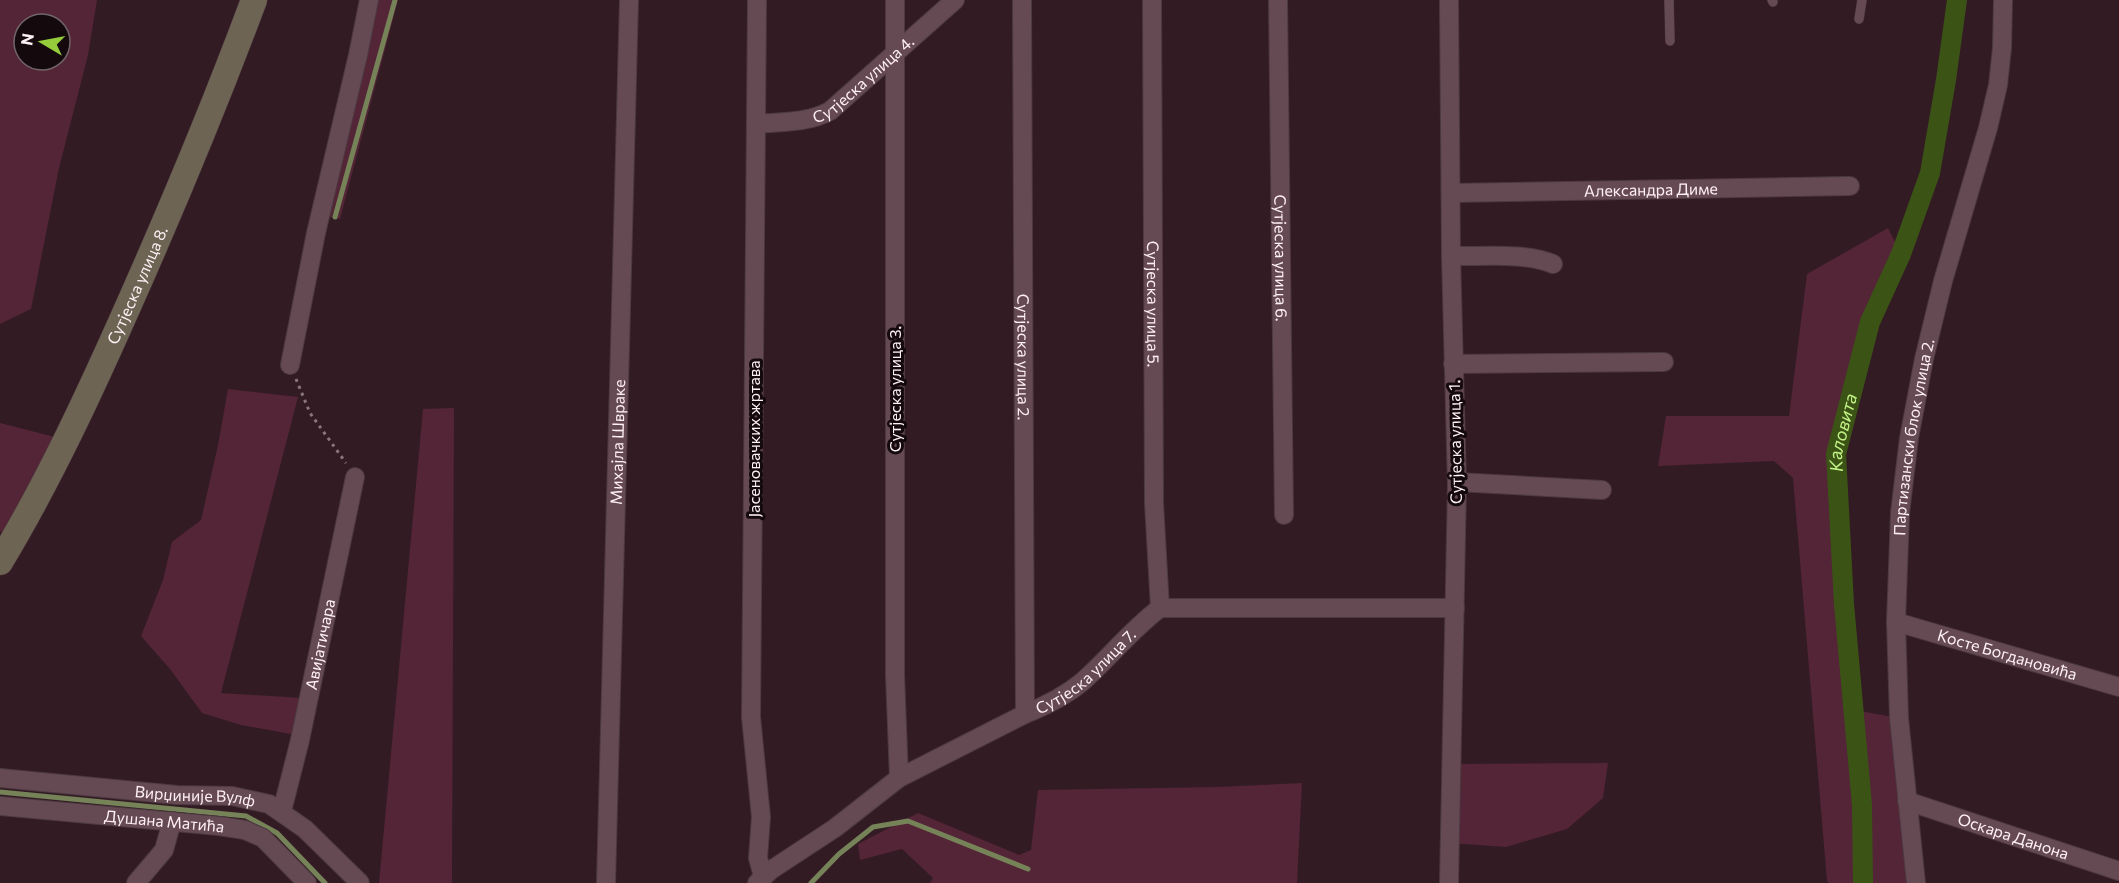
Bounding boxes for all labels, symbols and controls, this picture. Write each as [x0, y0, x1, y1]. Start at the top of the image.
north arrow [12, 12, 72, 72]
street label: Сутјеска улица 4. [810, 31, 917, 126]
text: N [16, 32, 37, 47]
street label: Александра Диме [1584, 178, 1718, 200]
street label: Сутјеска улица 6. [1271, 194, 1292, 322]
street label: Сутјеска улица 8. [102, 223, 171, 347]
street label: Сутјеска улица 5. [1144, 241, 1163, 367]
street label: Сутјеска улица 2. [1014, 294, 1034, 420]
street label: Сутјеска улица 3. [885, 326, 904, 452]
street label: Партизански блок улица 2. [1889, 336, 1938, 536]
street label: Јасеновачких жртава [744, 360, 763, 518]
street label: Михајла Швраке [606, 379, 628, 505]
street label: Сутјеска улица 1. [1444, 380, 1465, 504]
water label: Каловита [1824, 391, 1861, 473]
street label: Авијатичара [301, 597, 338, 691]
street label: Сутјеска улица 7. [1032, 624, 1139, 717]
street label: Косте Богдановића [1936, 625, 2079, 683]
street label: Вирџиније Вулф [134, 781, 257, 810]
street label: Душана Матића [104, 806, 226, 836]
street label: Оскара Данона [1956, 809, 2071, 863]

